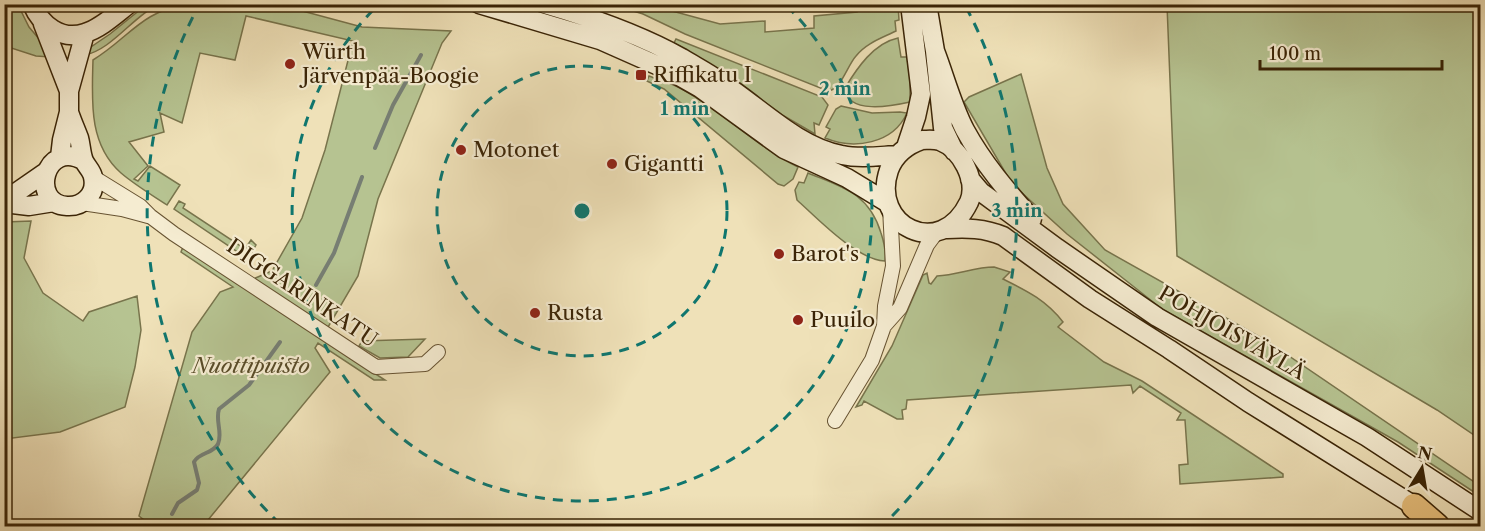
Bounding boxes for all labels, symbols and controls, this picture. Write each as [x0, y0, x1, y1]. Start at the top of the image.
scale bar [1260, 33, 1442, 71]
place label: Würth Järvenpää-Boogie [299, 39, 479, 88]
text: 100 m [1269, 43, 1321, 65]
marker: Würth Järvenpää-Boogie [283, 57, 297, 71]
place label: Riffikatu I [653, 62, 752, 87]
marker: Riffikatu I [634, 68, 648, 82]
text: 2 min [819, 78, 872, 100]
text: 1 min [660, 98, 710, 120]
place label: Motonet [473, 137, 560, 162]
marker: Motonet [454, 143, 468, 157]
place label: Gigantti [624, 151, 704, 176]
marker: Gigantti [605, 157, 619, 171]
text: 3 min [991, 200, 1043, 222]
centre of rings [572, 201, 592, 221]
street label: DIGGARINKATU [222, 233, 382, 352]
place label: Barot's [791, 241, 859, 266]
marker: Barot's [772, 247, 786, 261]
street label: POHJOISVÄYLÄ [1154, 280, 1311, 385]
place label: Rusta [547, 300, 604, 325]
marker: Rusta [528, 306, 542, 320]
place label: Puuilo [810, 307, 875, 332]
marker: Puuilo [791, 313, 805, 327]
park label: Nuottipuisto [190, 353, 310, 378]
north arrow [1392, 438, 1452, 498]
text: N [1416, 442, 1434, 464]

